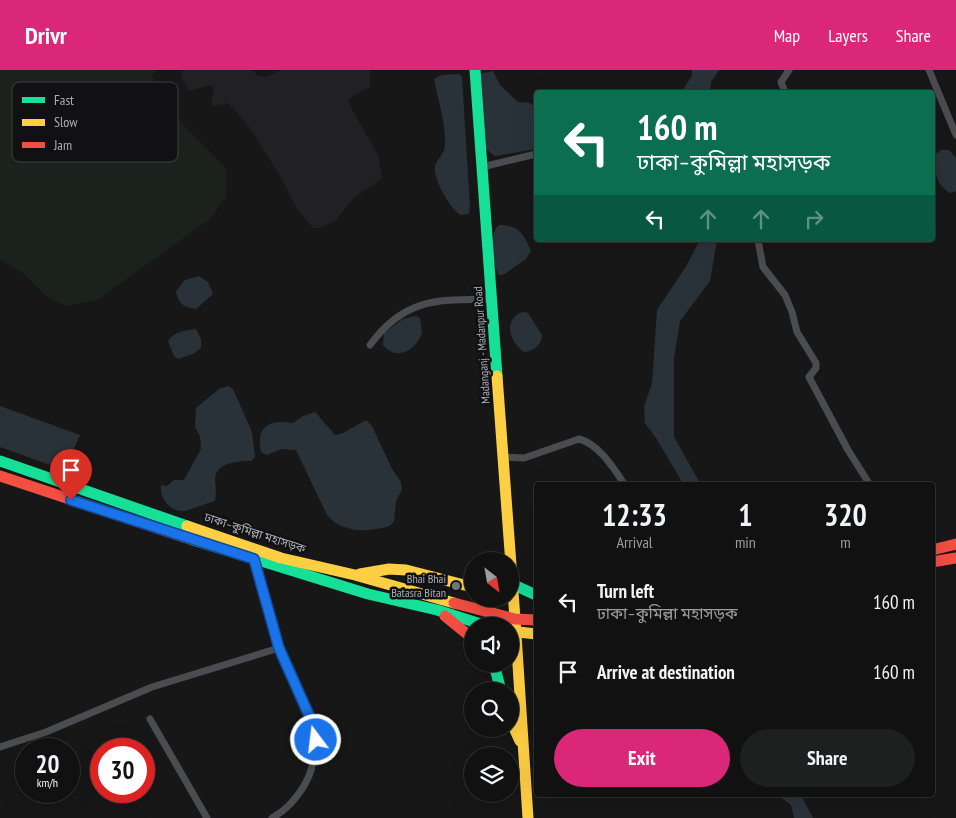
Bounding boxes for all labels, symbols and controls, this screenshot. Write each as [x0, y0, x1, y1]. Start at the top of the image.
text: Drivr [25, 20, 67, 51]
text: Map [774, 24, 800, 47]
text: Layers [828, 24, 868, 47]
text: Share [896, 24, 931, 47]
legend [12, 82, 178, 162]
text: Fast [54, 91, 74, 109]
text: 160 m [637, 104, 718, 150]
icon: left [554, 110, 619, 175]
text: Slow [54, 113, 78, 131]
text: Jam [53, 136, 72, 154]
text: ঢাকা–কুমিল্লা মহাসড়ক [637, 148, 831, 176]
icon: left [641, 205, 669, 233]
icon: ahead [694, 205, 722, 233]
icon: ahead [747, 205, 775, 233]
icon: right [800, 205, 828, 233]
street label: Madanganj - Madanpur Road [470, 286, 493, 404]
pin [50, 449, 92, 500]
icon: arrive [57, 456, 85, 484]
text: 12:33 [602, 495, 667, 534]
text: 1 [738, 495, 753, 534]
text: 320 [824, 495, 867, 534]
street label: ঢাকা–কুমিল্লা মহাসড়ক [201, 509, 308, 557]
text: Arrival [616, 532, 653, 552]
text: min [735, 532, 756, 552]
text: m [840, 532, 851, 552]
north arrow [464, 552, 519, 608]
map controls [464, 552, 519, 802]
place label: Bhai Bhai Batasra Bitan [391, 571, 446, 600]
text: Turn left [597, 579, 654, 603]
marker: Bhai Bhai Batasra Bitan [450, 580, 462, 592]
icon: left [554, 588, 582, 616]
text: 160 m [873, 590, 915, 614]
text: ঢাকা–কুমিল্লা মহাসড়ক [597, 603, 738, 623]
button: sound [464, 617, 519, 672]
icon: arrive [554, 658, 582, 686]
text: Arrive at destination [597, 660, 735, 684]
text: 160 m [873, 660, 915, 684]
button: search [464, 682, 519, 737]
position arrow [289, 713, 341, 765]
button: Exit [554, 729, 730, 787]
button: Share [740, 729, 915, 787]
speed limit sign: 30 [90, 738, 155, 803]
button: layers [464, 747, 519, 802]
text: 20 [36, 748, 59, 780]
text: km/h [37, 775, 58, 790]

